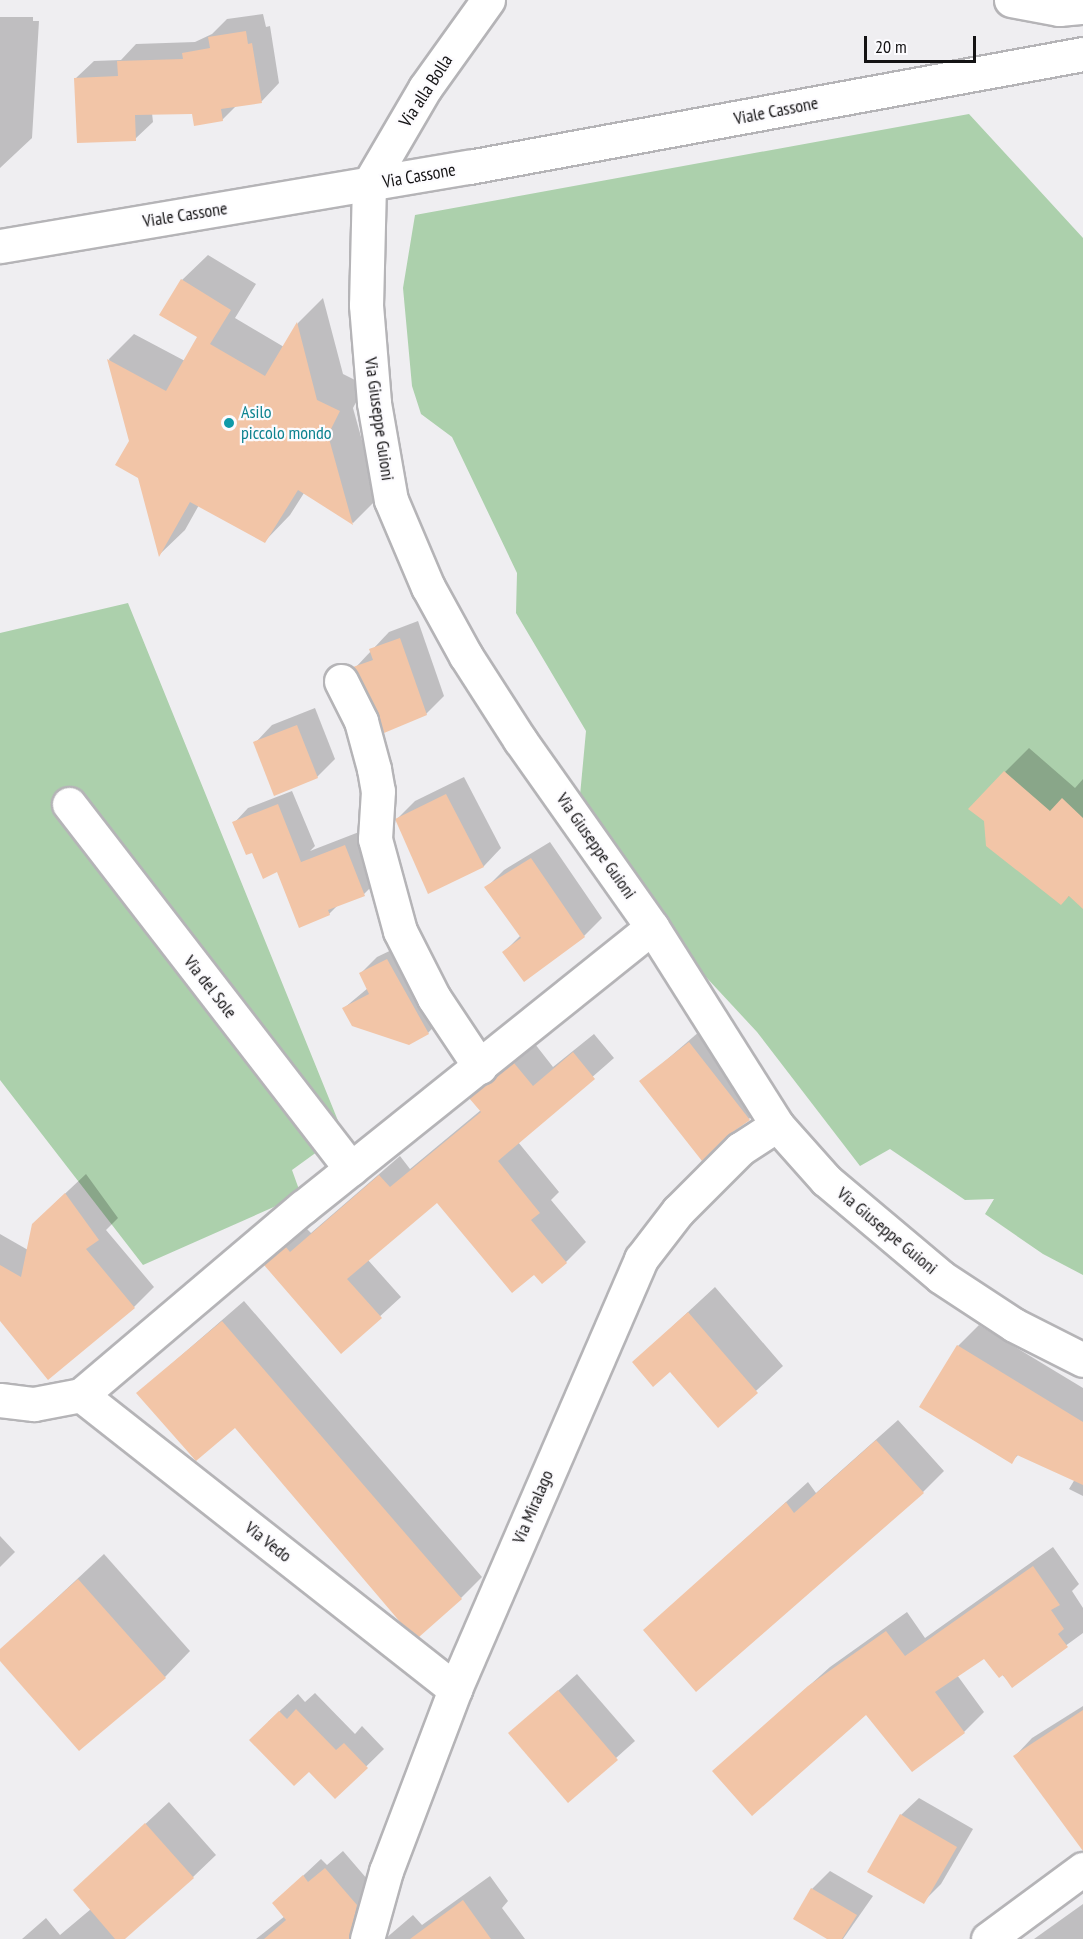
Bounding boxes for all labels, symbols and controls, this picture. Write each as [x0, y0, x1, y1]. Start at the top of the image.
scale bar [867, 24, 980, 62]
text: 20 m [875, 35, 907, 58]
street label: Via alla Bolla [395, 51, 457, 131]
street label: Viale Cassone [732, 92, 820, 130]
street label: Via Cassone [381, 159, 457, 193]
street label: Viale Cassone [141, 198, 229, 232]
street label: Via Giuseppe Guioni [360, 356, 398, 482]
place label: Asilo piccolo mondo [241, 402, 331, 444]
marker: Asilo piccolo mondo [222, 416, 236, 430]
street label: Via Giuseppe Guioni [551, 789, 641, 903]
street label: Via del Sole [179, 951, 241, 1023]
street label: Via Giuseppe Guioni [832, 1183, 942, 1279]
street label: Via Miralago [508, 1467, 558, 1547]
street label: Via Vedo [240, 1517, 296, 1567]

